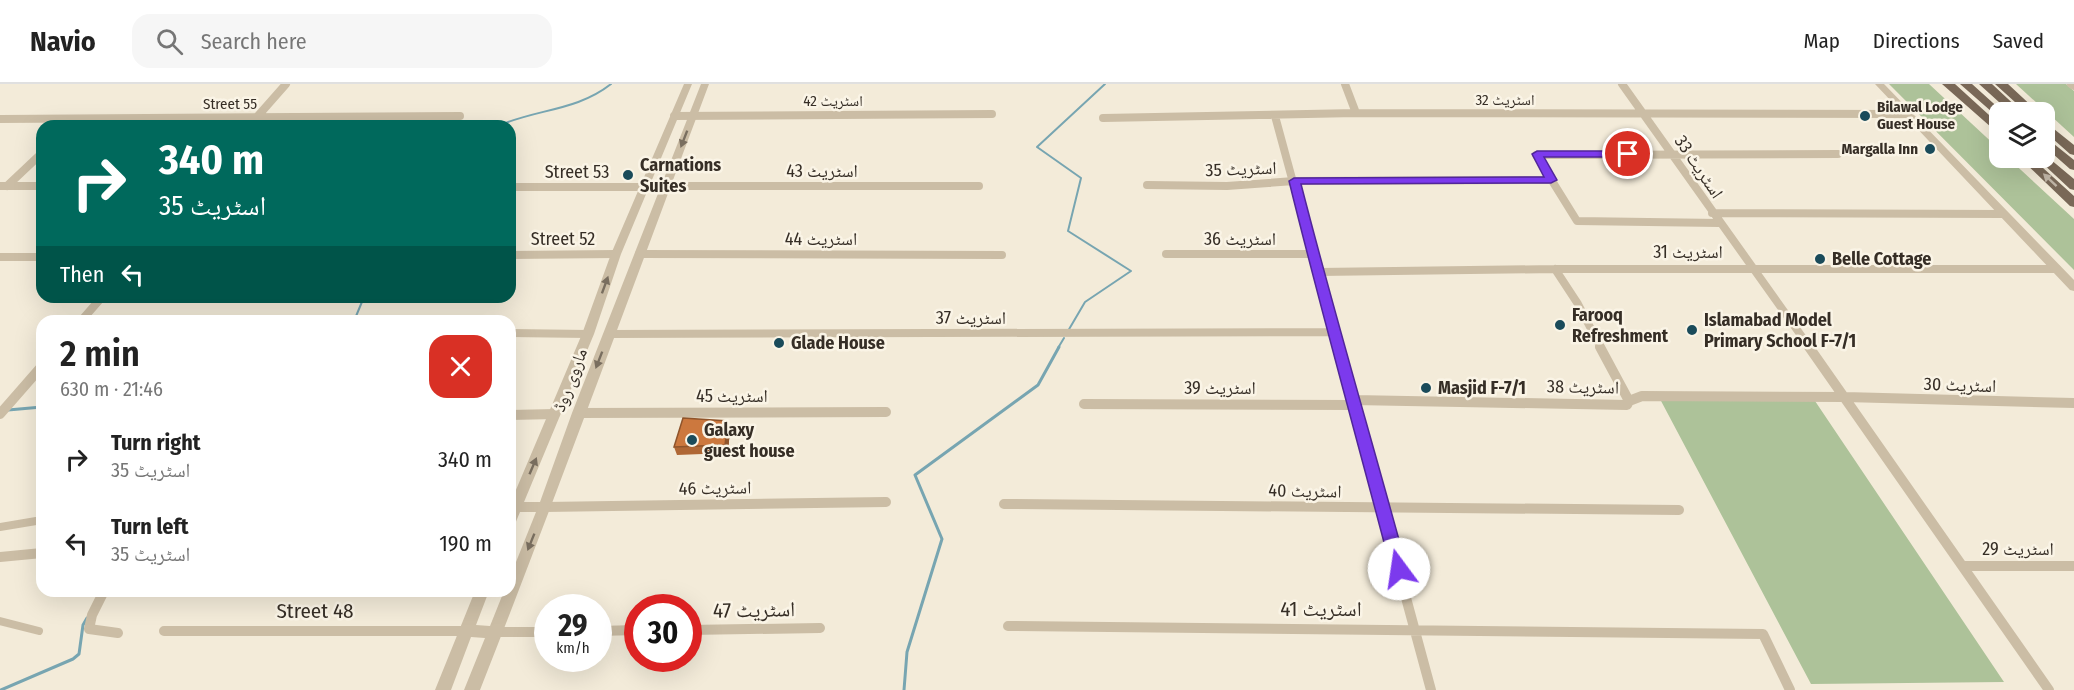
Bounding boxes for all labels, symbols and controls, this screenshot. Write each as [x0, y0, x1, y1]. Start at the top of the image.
search box [132, 14, 552, 68]
text: Navio [30, 25, 96, 58]
icon: search [153, 25, 186, 58]
text: Search here [201, 28, 307, 55]
text: Map [1803, 28, 1840, 54]
text: Directions [1873, 28, 1960, 54]
text: Saved [1993, 28, 2044, 54]
street label: اسٹریٹ 32 [1475, 91, 1535, 109]
street label: اسٹریٹ 42 [803, 92, 863, 110]
street label: Street 55 [203, 95, 257, 113]
place label: Bilawal Lodge Guest House [1877, 98, 1963, 133]
map controls [1989, 102, 2055, 168]
button: layers [1989, 102, 2055, 168]
marker: Bilawal Lodge Guest House [1858, 109, 1872, 123]
pin [1602, 128, 1653, 179]
one-way arrow [679, 130, 689, 148]
street label: اسٹریٹ 33 [1670, 131, 1728, 203]
text: 340 m [159, 135, 264, 185]
icon: arrive [1611, 137, 1644, 170]
place label: Margalla Inn [1842, 140, 1918, 158]
marker: Margalla Inn [1923, 142, 1937, 156]
icon: right [60, 144, 138, 222]
place label: Carnations Suites [640, 154, 721, 197]
street label: اسٹریٹ 35 [1205, 157, 1277, 181]
street label: اسٹریٹ 43 [786, 160, 858, 182]
street label: Street 53 [545, 161, 609, 183]
marker: Carnations Suites [621, 168, 635, 182]
one-way arrow [2043, 173, 2058, 187]
text: اسٹریٹ 35 [159, 190, 266, 222]
street label: Street 52 [531, 228, 595, 250]
street label: اسٹریٹ 44 [785, 228, 857, 250]
street label: اسٹریٹ 36 [1204, 228, 1276, 250]
street label: اسٹریٹ 31 [1653, 241, 1723, 263]
place label: Belle Cottage [1832, 248, 1931, 270]
marker: Belle Cottage [1813, 252, 1827, 266]
icon: left [116, 258, 149, 291]
text: Then [60, 261, 104, 288]
one-way arrow [601, 276, 611, 294]
place label: Farooq Refreshment [1572, 304, 1669, 347]
street label: اسٹریٹ 37 [936, 307, 1006, 329]
place label: Islamabad Model Primary School F-7/1 [1704, 309, 1856, 352]
marker: Farooq Refreshment [1553, 318, 1567, 332]
marker: Islamabad Model Primary School F-7/1 [1685, 323, 1699, 337]
text: 2 min [60, 332, 140, 376]
place label: Glade House [791, 332, 885, 354]
button: close [429, 335, 492, 398]
marker: Glade House [772, 336, 786, 350]
street label: ماروی روڈ [548, 345, 592, 415]
one-way arrow [594, 351, 603, 369]
street label: اسٹریٹ 30 [1923, 373, 1997, 397]
street label: اسٹریٹ 38 [1547, 375, 1619, 399]
text: 630 m · 21:46 [60, 377, 163, 401]
street label: اسٹریٹ 39 [1184, 377, 1256, 399]
place label: Masjid F-7/1 [1438, 377, 1526, 399]
marker: Masjid F-7/1 [1419, 381, 1433, 395]
street label: اسٹریٹ 45 [696, 385, 768, 407]
place label: Galaxy guest house [704, 419, 795, 462]
text: Turn right [111, 429, 200, 456]
marker: Galaxy guest house [685, 433, 699, 447]
icon: right [60, 443, 93, 476]
text: 340 m [438, 446, 492, 473]
one-way arrow [528, 457, 538, 475]
text: اسٹریٹ 35 [111, 458, 190, 482]
street label: اسٹریٹ 46 [678, 476, 752, 500]
street label: اسٹریٹ 40 [1268, 479, 1342, 503]
text: Turn left [111, 513, 189, 540]
icon: left [60, 527, 93, 560]
text: 190 m [439, 530, 492, 557]
one-way arrow [526, 534, 536, 552]
position arrow [1367, 537, 1431, 601]
street label: اسٹریٹ 29 [1982, 538, 2054, 560]
text: اسٹریٹ 35 [111, 542, 190, 566]
speed limit sign: 30 [624, 594, 702, 672]
street label: اسٹریٹ 47 [713, 596, 795, 624]
street label: اسٹریٹ 41 [1280, 596, 1362, 622]
street label: Street 48 [276, 598, 354, 624]
text: 29 [558, 608, 588, 644]
text: km/h [556, 639, 590, 657]

